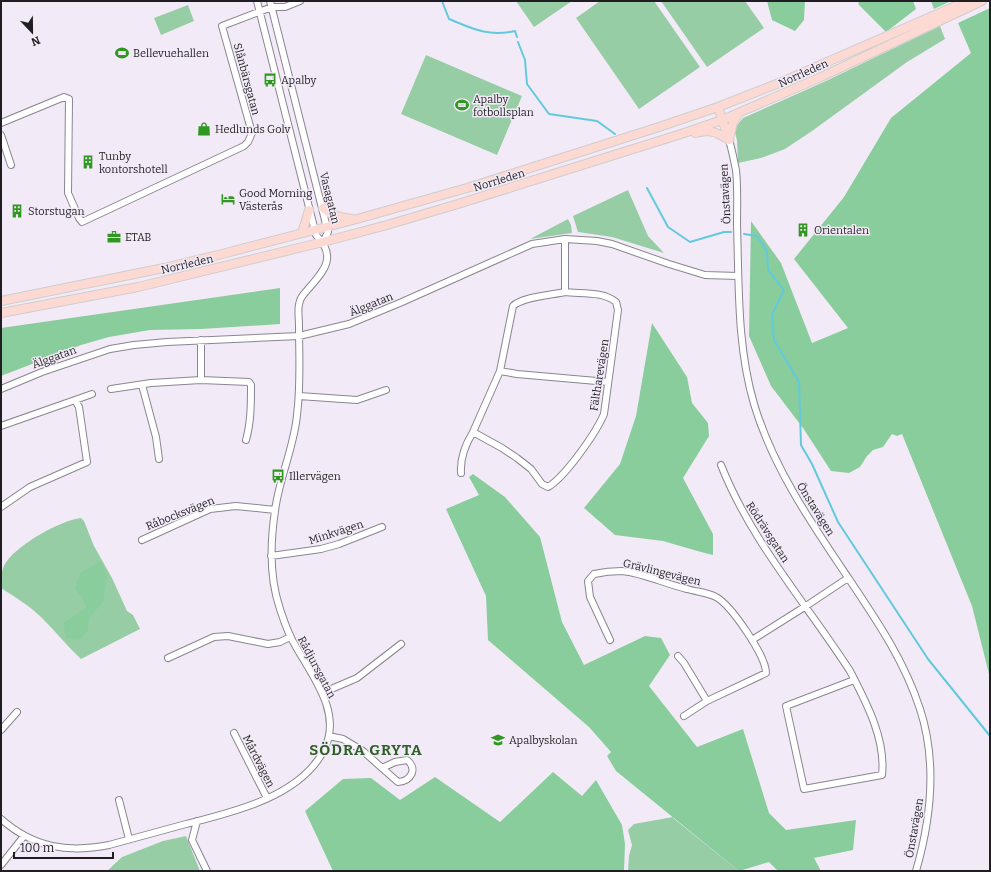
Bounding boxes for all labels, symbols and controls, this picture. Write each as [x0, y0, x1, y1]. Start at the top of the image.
north arrow [12, 12, 52, 52]
text: N [29, 33, 42, 49]
street label: Slånbärsgatan [231, 42, 262, 117]
sports icon: Bellevuehallen [114, 45, 130, 61]
place label: Bellevuehallen [133, 47, 209, 60]
street label: Norrleden [776, 57, 830, 90]
bus stop icon: Apalby [262, 72, 278, 88]
place label: Apalby [281, 74, 316, 87]
place label: Apalby fotbollsplan [473, 93, 534, 119]
sports icon: Apalby fotbollsplan [454, 97, 470, 113]
shop icon: Hedlunds Golv [196, 121, 212, 137]
place label: Hedlunds Golv [215, 123, 290, 136]
place label: Tunby kontorshotell [99, 150, 168, 176]
building icon: Tunby kontorshotell [80, 154, 96, 170]
street label: Önstavägen [717, 163, 734, 224]
street label: Norrleden [472, 167, 526, 194]
street label: Vasagatan [317, 171, 342, 225]
place label: Good Morning Västerås [239, 187, 312, 213]
hotel icon: Good Morning Västerås [220, 191, 236, 207]
building icon: Storstugan [9, 203, 25, 219]
place label: Storstugan [28, 205, 84, 218]
building icon: Orientalen [795, 222, 811, 238]
place label: Orientalen [814, 224, 869, 237]
office icon: ETAB [106, 229, 122, 245]
place label: ETAB [125, 231, 151, 244]
street label: Norrleden [160, 252, 214, 277]
street label: Älggatan [347, 290, 395, 319]
street label: Fältharevägen [587, 338, 612, 412]
street label: Älggatan [30, 343, 78, 371]
bus stop icon: Illervägen [270, 468, 286, 484]
place label: Illervägen [289, 470, 341, 483]
street label: Önstavägen [794, 480, 837, 538]
street label: Råbocksvägen [144, 494, 216, 533]
street label: Rödrävsgatan [743, 499, 792, 565]
street label: Minkvägen [307, 518, 365, 547]
street label: Grävlingevägen [622, 557, 702, 588]
street label: Rådjursgatan [295, 634, 338, 700]
school or university icon: Apalbyskolan [490, 732, 506, 748]
street label: Mårdvägen [240, 733, 277, 790]
place label: Apalbyskolan [509, 734, 578, 747]
district label: SÖDRA GRYTA [309, 741, 423, 759]
street label: Önstavägen [903, 797, 926, 859]
scale bar [14, 834, 113, 860]
text: 100 m [20, 841, 55, 855]

